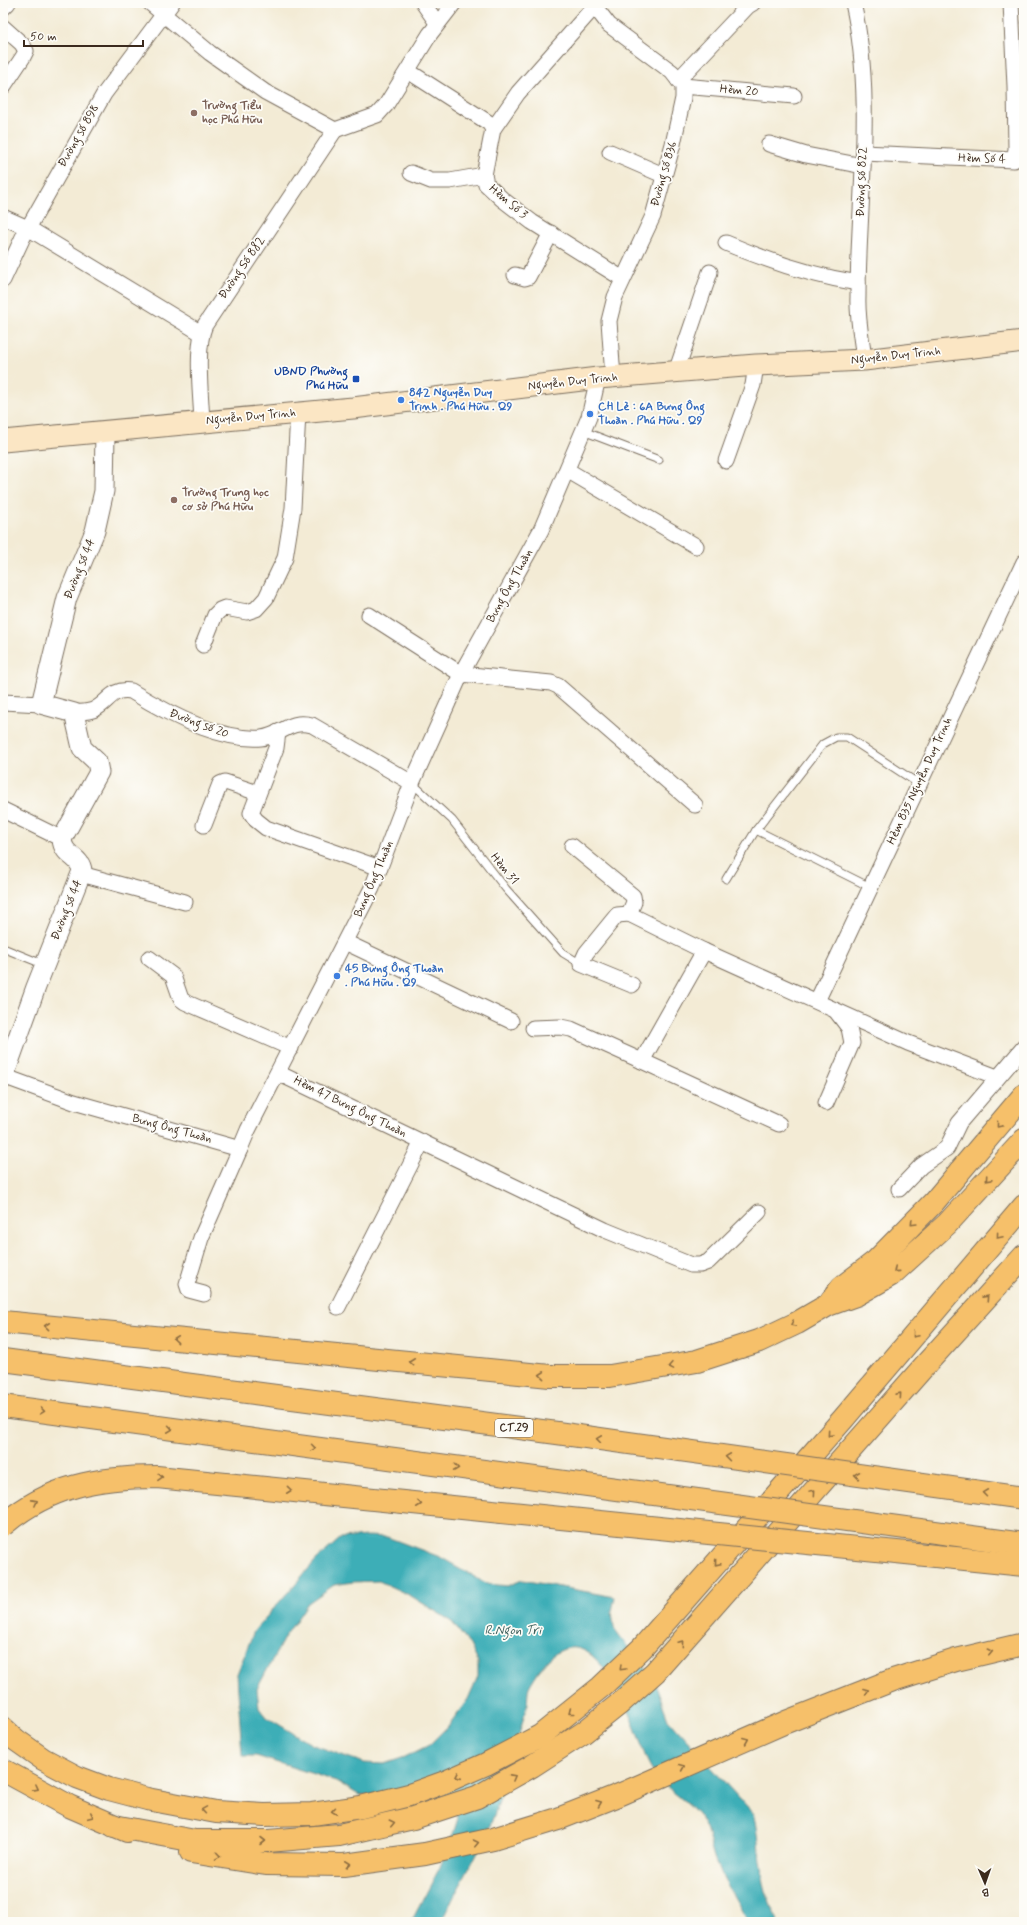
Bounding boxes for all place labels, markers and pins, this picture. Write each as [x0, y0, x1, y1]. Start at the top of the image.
place label: Trường Tiểu học Phú Hữu [202, 98, 263, 128]
marker: Trường Tiểu học Phú Hữu [189, 108, 199, 118]
place label: UBND Phường Phú Hữu [274, 364, 349, 394]
marker: UBND Phường Phú Hữu [351, 374, 361, 384]
place label: 842 Nguyễn Duy Trinh . Phú Hữu . Q9 [409, 385, 513, 415]
marker: 842 Nguyễn Duy Trinh . Phú Hữu . Q9 [396, 395, 406, 405]
place label: CH Lẻ : 6A Bưng Ông Thoàn . Phú Hữu . Q9 [598, 399, 705, 429]
marker: CH Lẻ : 6A Bưng Ông Thoàn . Phú Hữu . Q9 [585, 409, 595, 419]
place label: Trường Trung học cơ sở Phú Hữu [182, 485, 269, 515]
marker: Trường Trung học cơ sở Phú Hữu [169, 495, 179, 505]
place label: 45 Bưng Ông Thoàn . Phú Hữu . Q9 [345, 961, 444, 991]
marker: 45 Bưng Ông Thoàn . Phú Hữu . Q9 [332, 971, 342, 981]

